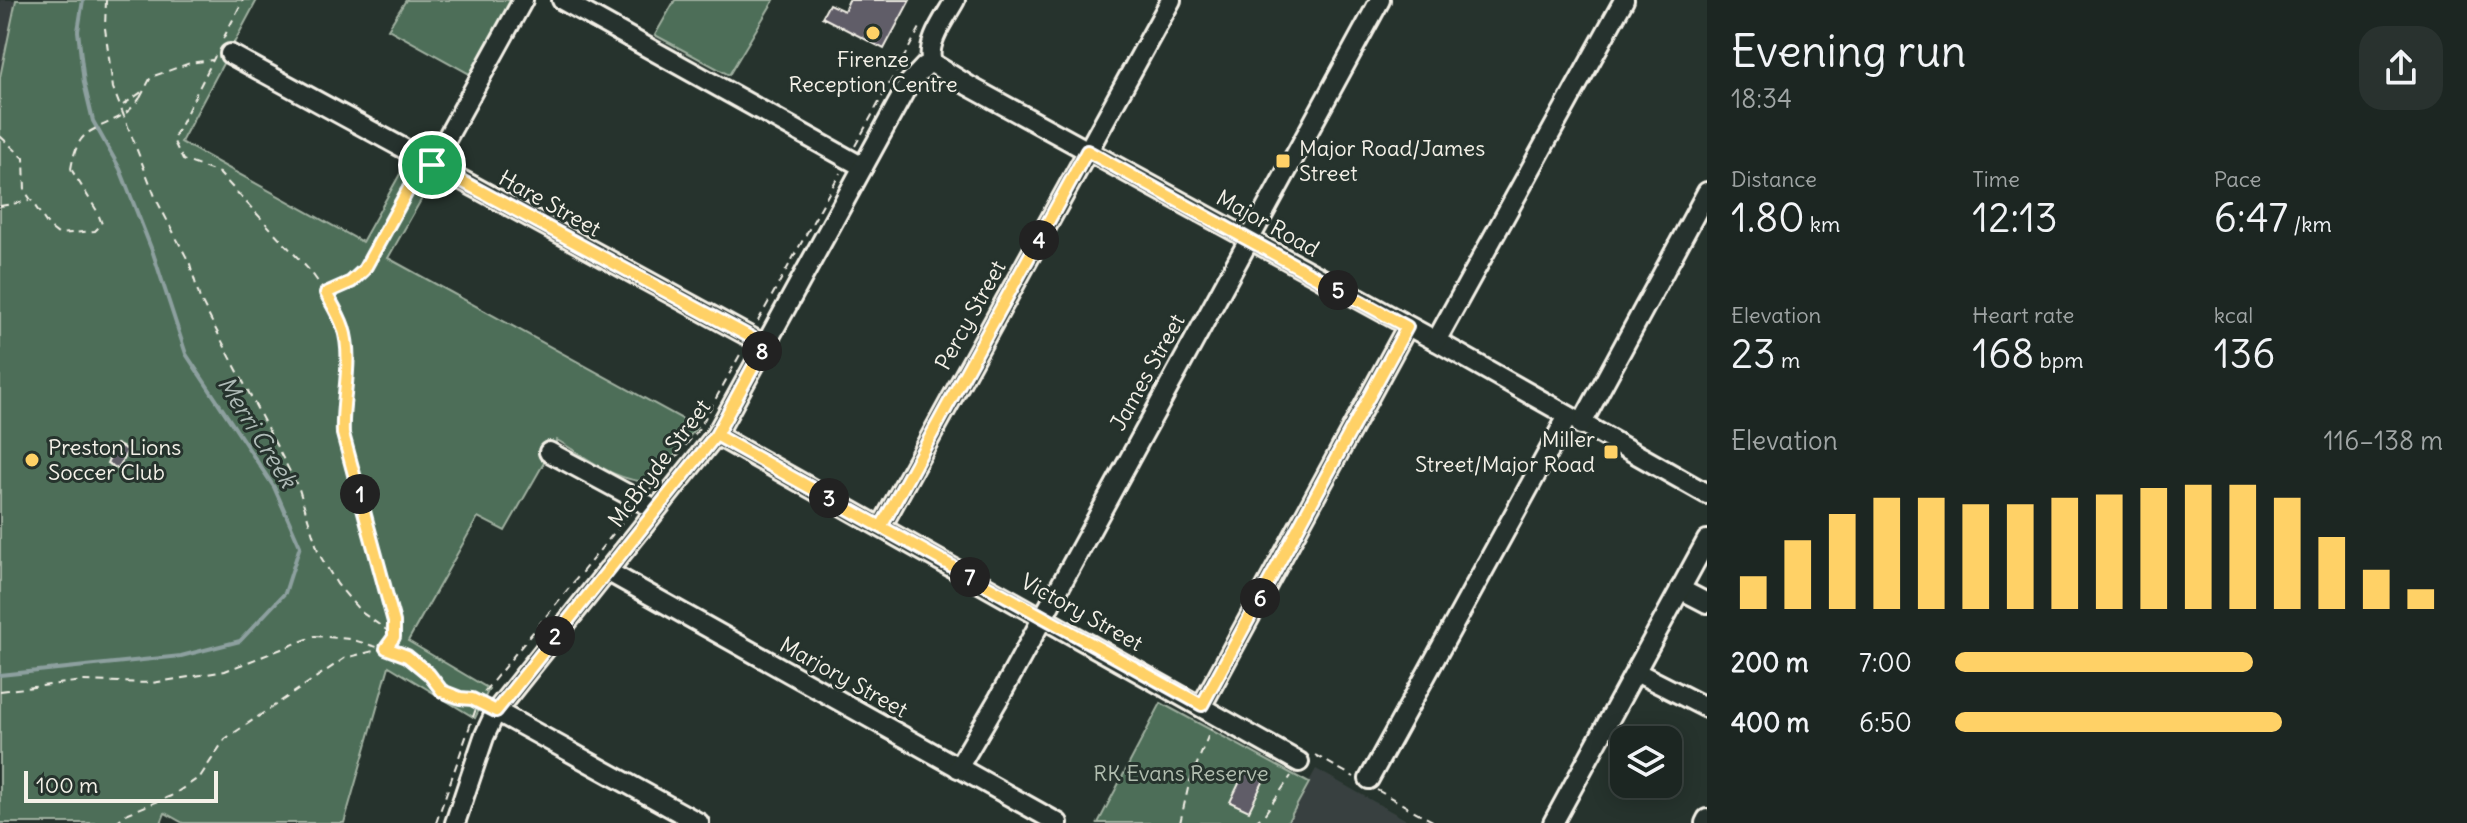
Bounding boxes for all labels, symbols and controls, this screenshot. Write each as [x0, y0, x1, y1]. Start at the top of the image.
marker: Firenze Reception Centre [864, 24, 882, 42]
text: Evening run [1731, 24, 1966, 79]
button: share [2359, 26, 2443, 110]
place label: Firenze Reception Centre [788, 45, 958, 98]
text: 18:34 [1731, 82, 1792, 115]
pin [398, 131, 466, 199]
place label: Major Road/James Street [1299, 134, 1485, 187]
icon: arrive [410, 143, 454, 187]
marker: Major Road/James Street [1274, 152, 1292, 170]
street label: Hare Street [494, 163, 606, 243]
text: Distance [1731, 165, 1817, 193]
text: Time [1972, 165, 2020, 193]
text: Pace [2214, 165, 2261, 193]
street label: Major Road [1212, 183, 1324, 263]
text: 1.80 [1731, 193, 1805, 243]
text: 12:13 [1972, 193, 2058, 243]
text: 6:47 [2214, 193, 2288, 243]
text: km [1805, 210, 1840, 238]
text: /km [2288, 210, 2332, 238]
pin: 4 [1019, 220, 1059, 260]
text: 4 [1033, 226, 1045, 254]
street label: Percy Street [929, 255, 1011, 375]
pin: 5 [1318, 270, 1358, 310]
text: 5 [1332, 276, 1344, 304]
text: Elevation [1731, 301, 1821, 329]
text: Heart rate [1972, 301, 2074, 329]
text: kcal [2214, 301, 2253, 329]
street label: James Street [1104, 309, 1190, 435]
text: 23 [1731, 329, 1776, 379]
text: 168 [1972, 329, 2034, 379]
text: 136 [2214, 329, 2275, 379]
pin: 8 [742, 331, 782, 371]
text: 8 [756, 337, 768, 365]
text: m [1776, 346, 1800, 374]
text: bpm [2034, 346, 2084, 374]
water label: Merri Creek [212, 370, 305, 494]
street label: McBryde Street [602, 393, 716, 533]
text: Elevation [1731, 424, 1838, 457]
text: 116–138 m [2324, 424, 2443, 457]
place label: Miller Street/Major Road [1415, 425, 1595, 478]
place label: Preston Lions Soccer Club [48, 433, 181, 486]
marker: Miller Street/Major Road [1602, 443, 1620, 461]
marker: Preston Lions Soccer Club [23, 451, 41, 469]
pin: 1 [340, 474, 380, 514]
pin: 3 [809, 478, 849, 518]
text: 1 [356, 480, 364, 508]
text: 3 [823, 484, 835, 512]
pin: 7 [950, 557, 990, 597]
text: 7 [965, 563, 975, 591]
street label: Victory Street [1016, 567, 1148, 657]
pin: 6 [1240, 578, 1280, 618]
text: 6 [1254, 584, 1266, 612]
pin: 2 [535, 616, 575, 656]
text: 2 [549, 622, 561, 650]
street label: Marjory Street [775, 630, 913, 724]
text: 200 m [1731, 646, 1808, 679]
text: 7:00 [1859, 646, 1912, 679]
text: 400 m [1731, 706, 1809, 739]
text: 6:50 [1859, 706, 1912, 739]
map controls [1610, 726, 1682, 798]
button: layers [1610, 726, 1682, 798]
park label: RK Evans Reserve [1093, 759, 1269, 787]
scale bar [24, 767, 218, 803]
text: 100 m [36, 771, 98, 799]

